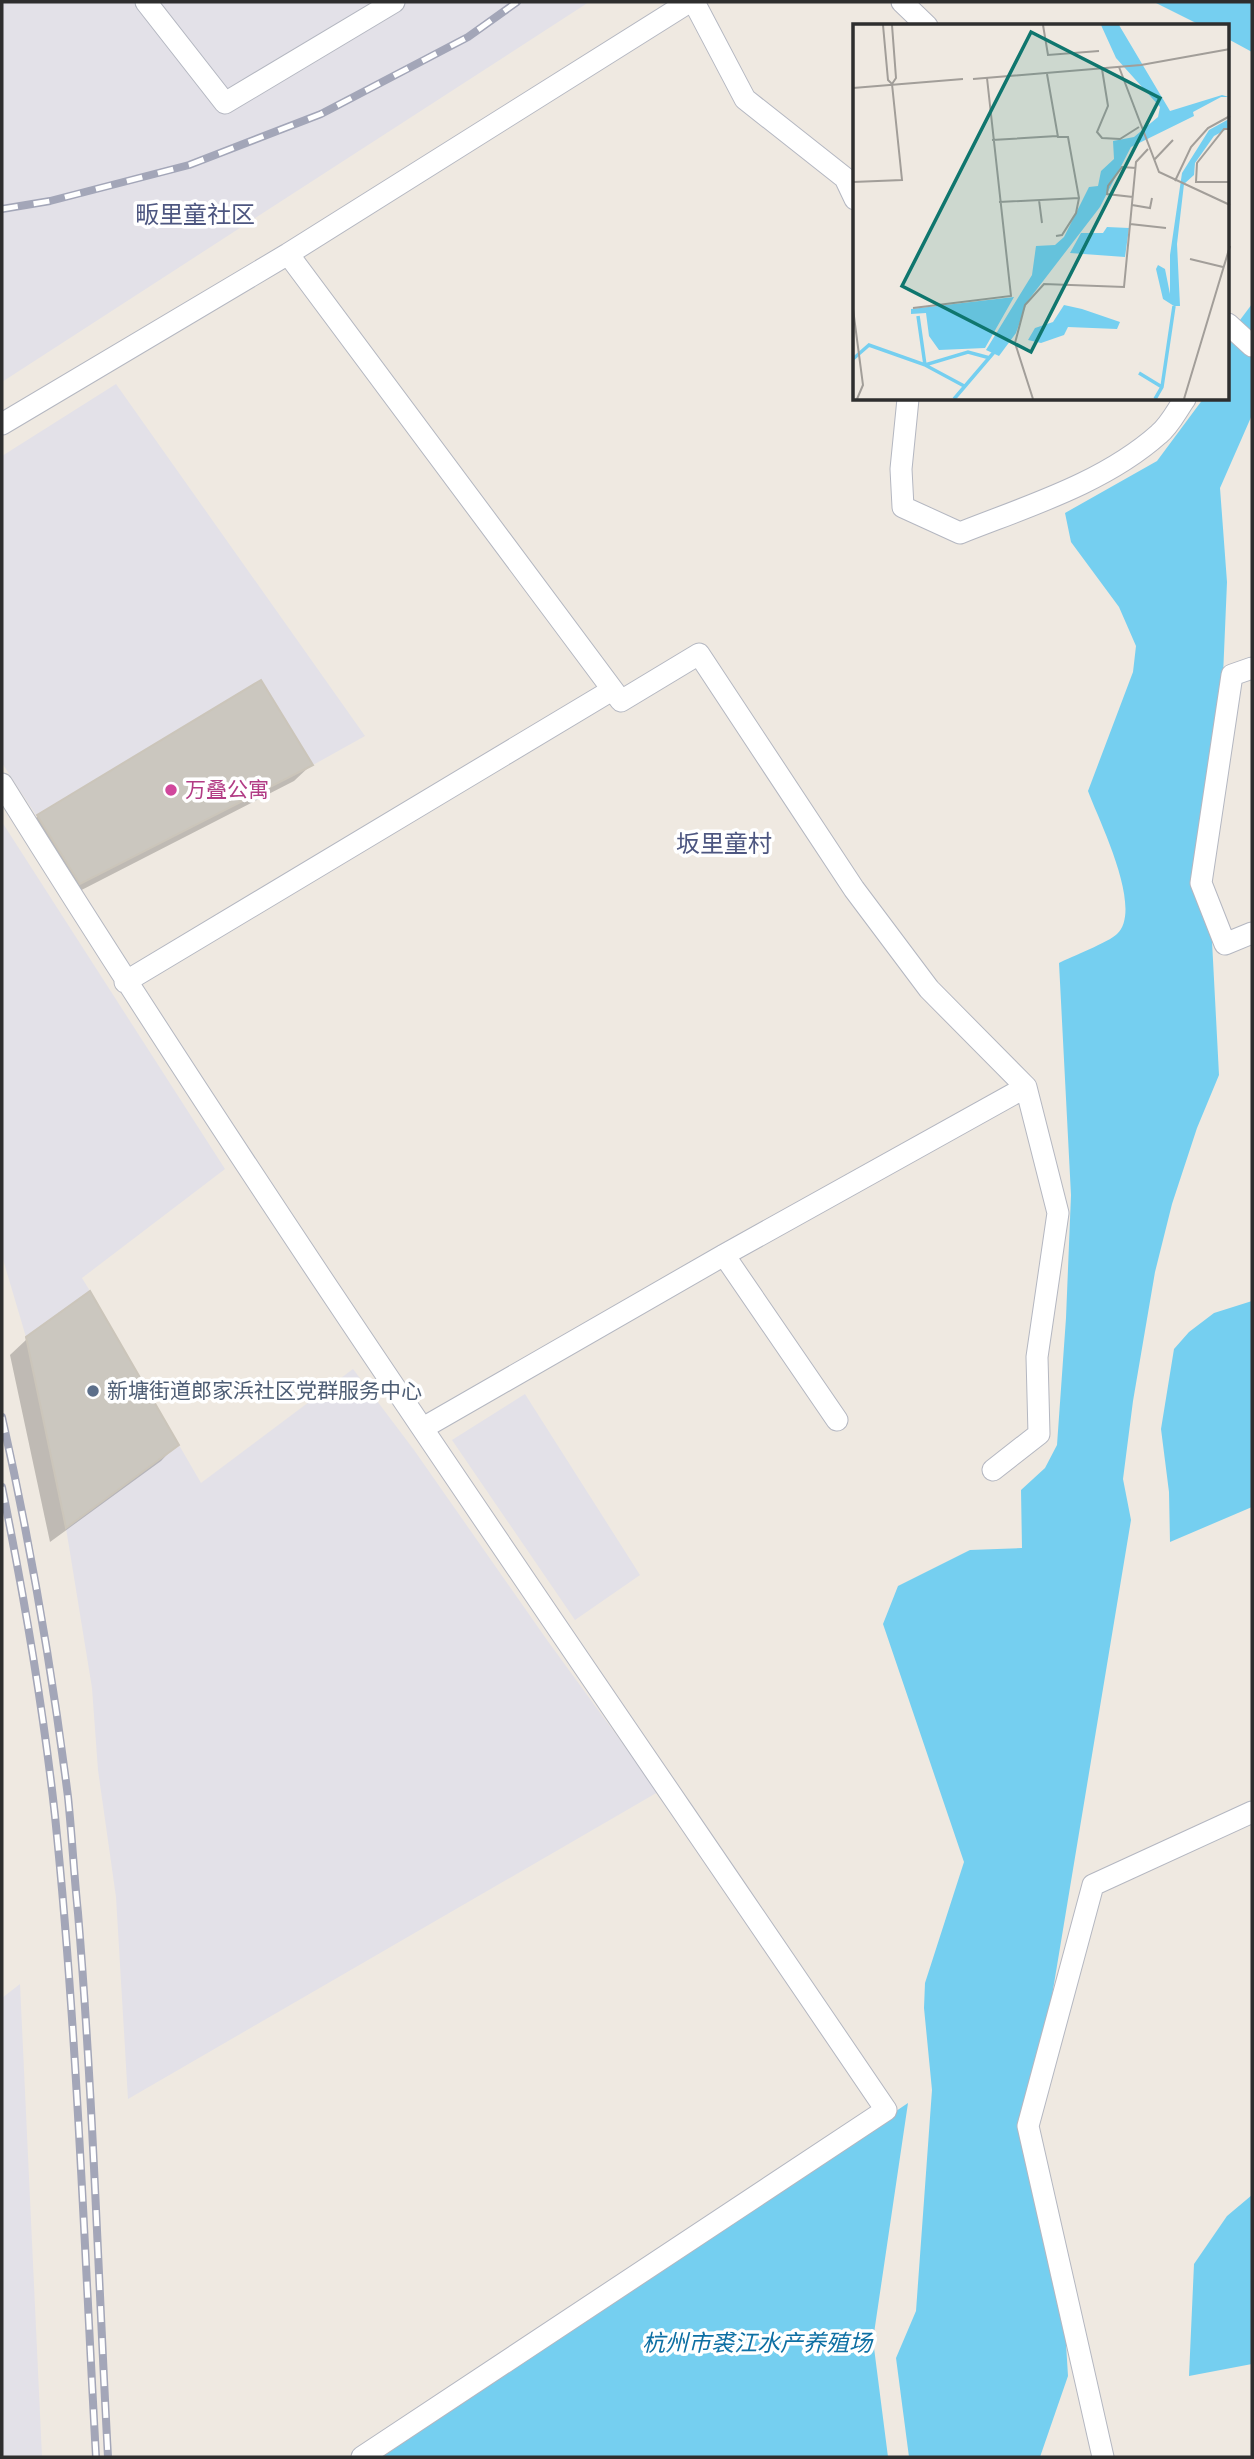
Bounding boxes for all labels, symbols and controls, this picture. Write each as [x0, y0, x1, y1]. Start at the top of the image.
inset map [853, 24, 1230, 401]
district label: 畈里童社区 [135, 201, 255, 229]
place label: 万叠公寓 [185, 777, 269, 803]
marker: 万叠公寓 [163, 782, 179, 798]
district label: 坂里童村 [676, 830, 772, 858]
place label: 新塘街道郎家浜社区党群服务中心 [107, 1378, 422, 1404]
marker: 新塘街道郎家浜社区党群服务中心 [85, 1383, 101, 1399]
water label: 杭州市裘江水产养殖场 [642, 2329, 874, 2357]

